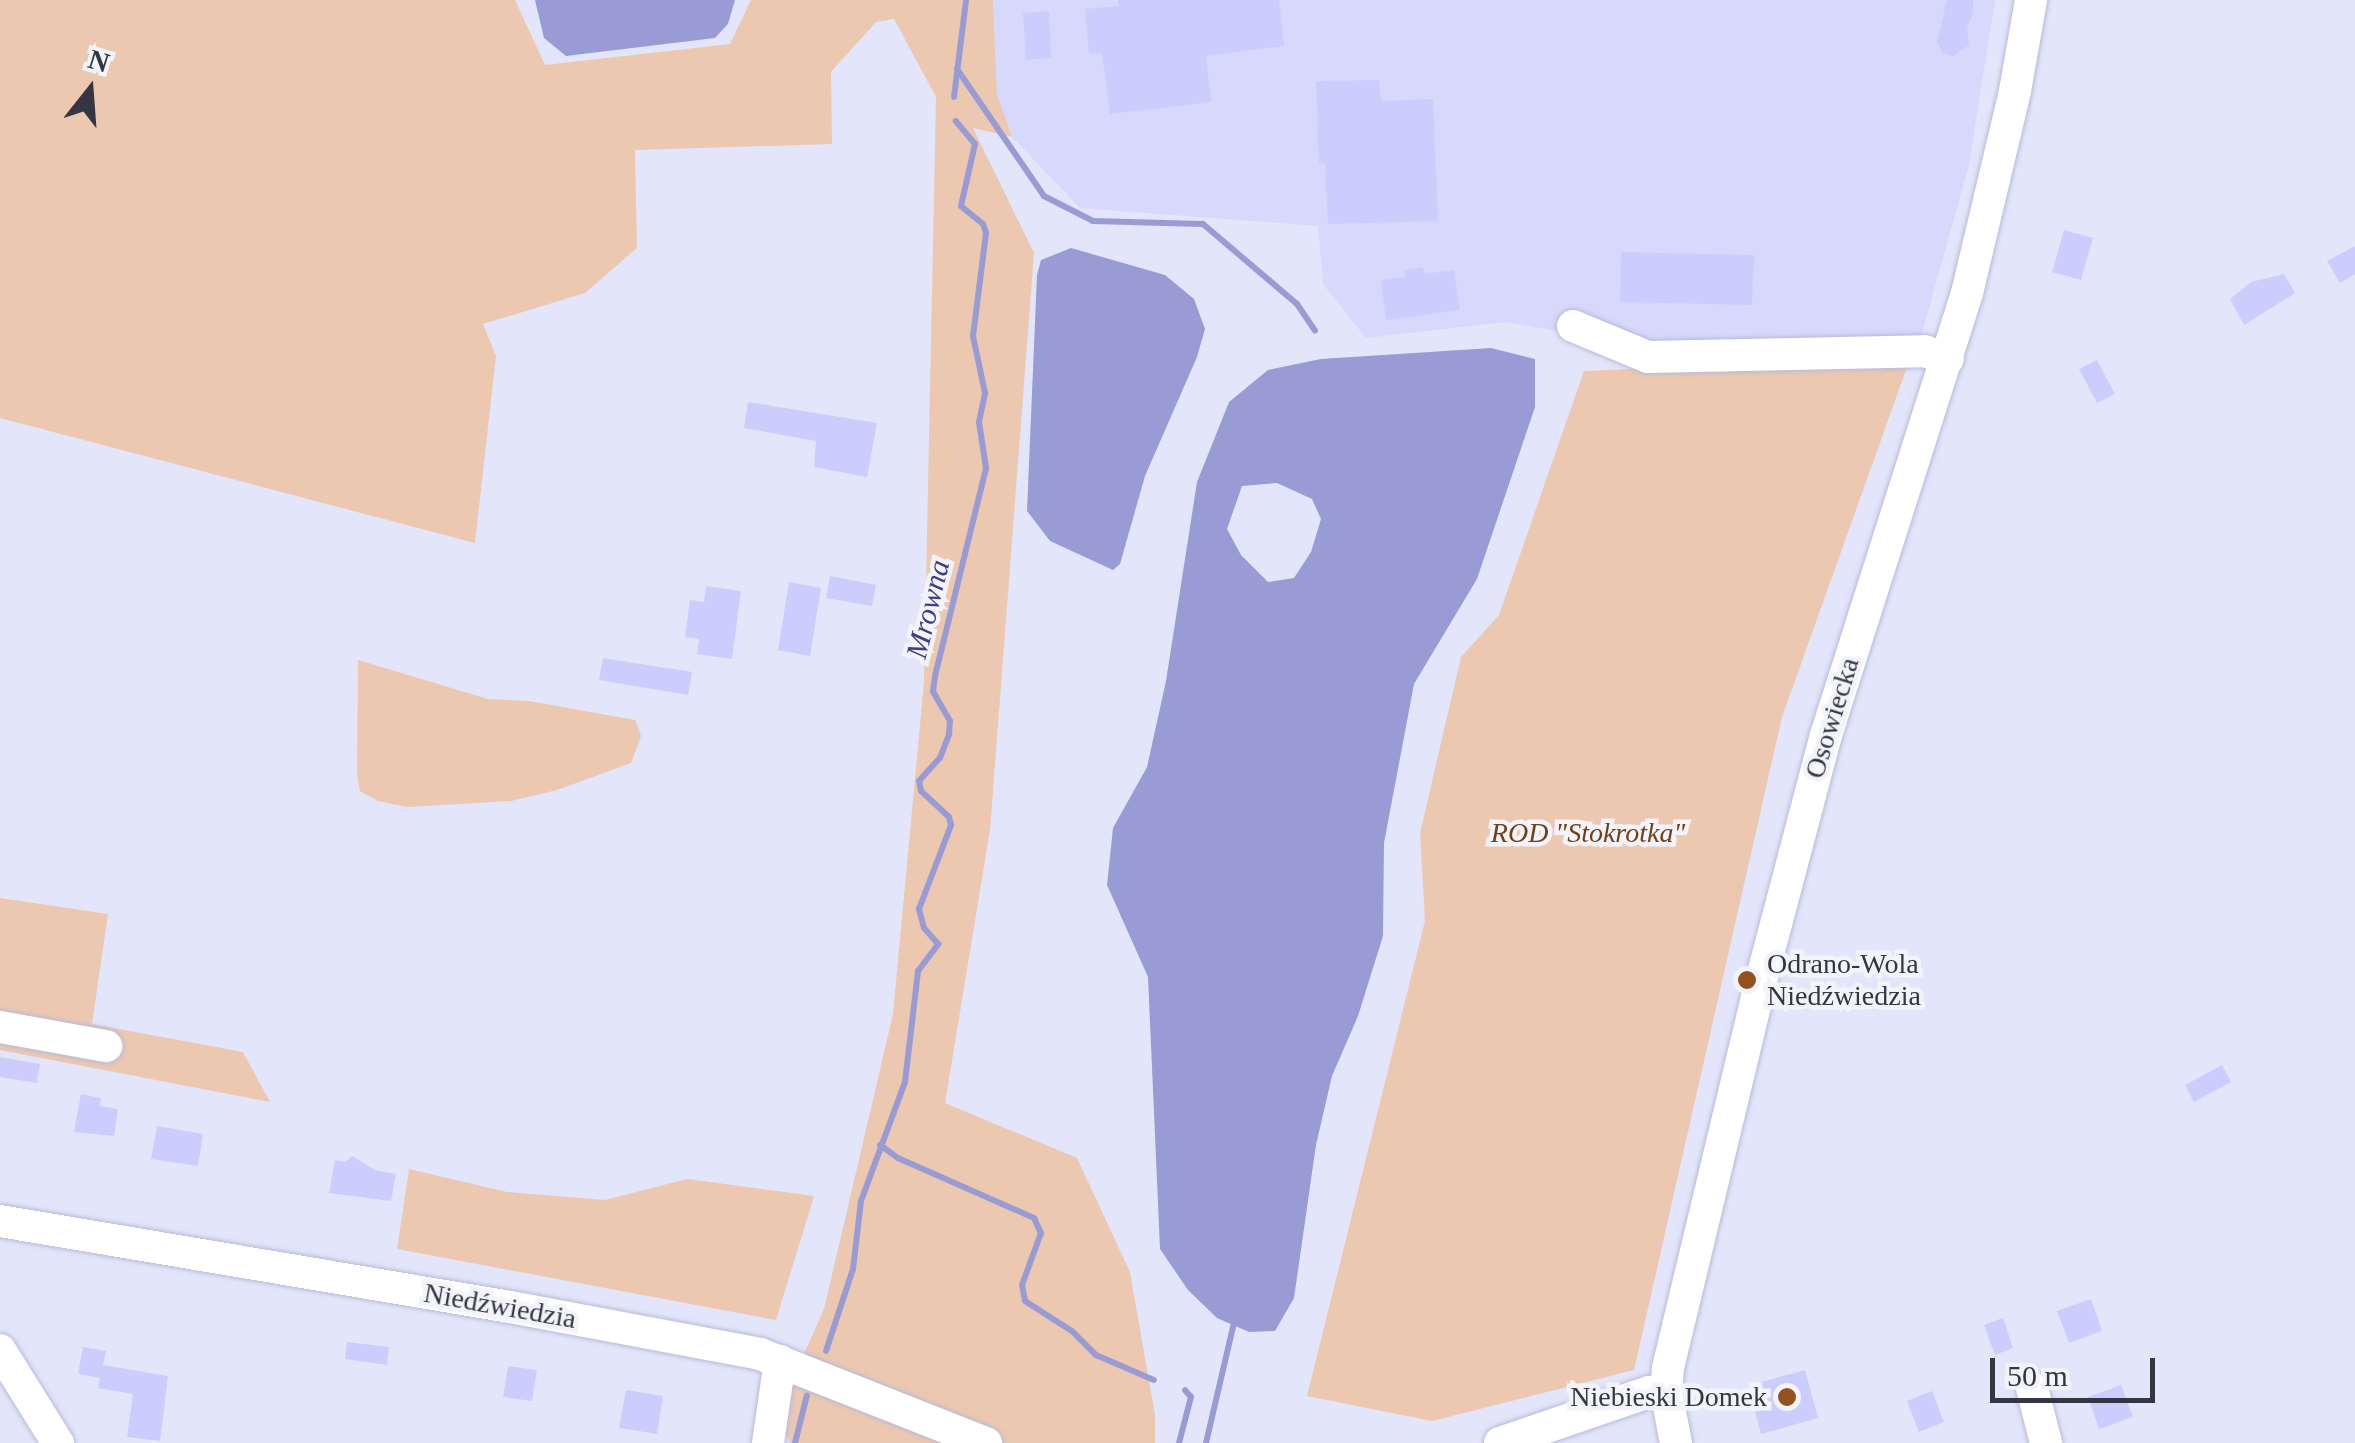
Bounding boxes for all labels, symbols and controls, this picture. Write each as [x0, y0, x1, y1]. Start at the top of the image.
north arrow [40, 40, 140, 140]
text: N [85, 43, 113, 79]
water label: Mrowna [898, 556, 958, 662]
street label: Osowiecka [1798, 654, 1866, 782]
park label: ROD "Stokrotka" [1491, 816, 1685, 850]
place label: Odrano-Wola Niedźwiedzia [1767, 947, 1921, 1013]
marker: Odrano-Wola Niedźwiedzia [1736, 969, 1758, 991]
street label: Niedźwiedzia [421, 1276, 579, 1336]
scale bar [1995, 1338, 2160, 1400]
text: 50 m [2007, 1359, 2068, 1392]
place label: Niebieski Domek [1570, 1380, 1767, 1414]
marker: Niebieski Domek [1776, 1386, 1798, 1408]

